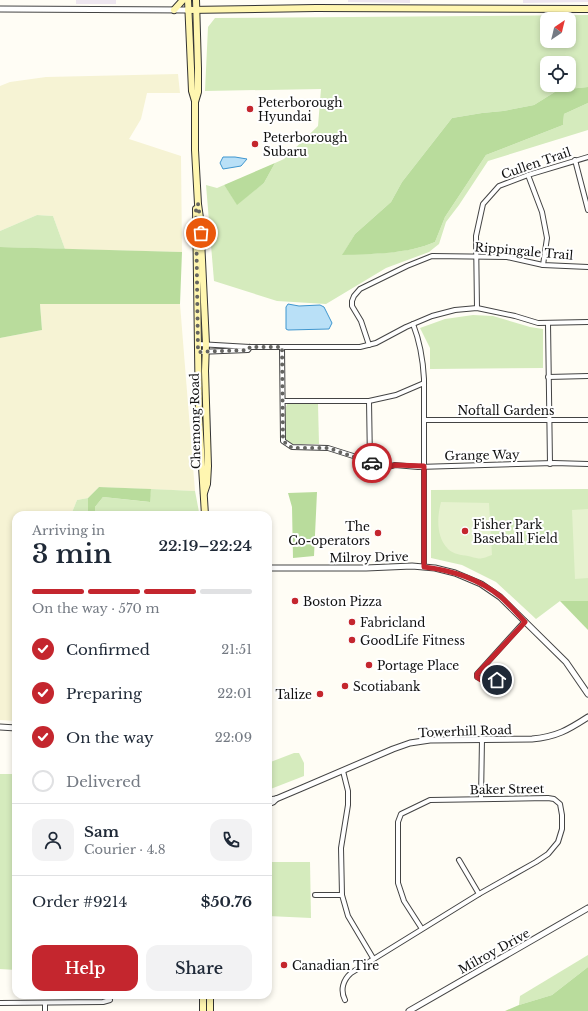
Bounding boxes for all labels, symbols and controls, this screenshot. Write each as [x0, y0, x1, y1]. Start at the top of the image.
north arrow [540, 12, 576, 48]
map controls [540, 12, 576, 92]
button: locate [540, 56, 576, 92]
place label: Peterborough Hyundai [258, 95, 343, 124]
marker: Peterborough Hyundai [245, 104, 255, 114]
place label: Peterborough Subaru [263, 130, 348, 159]
marker: Peterborough Subaru [250, 139, 260, 149]
street label: Cullen Trail [499, 144, 573, 182]
pin [184, 216, 218, 250]
icon: bag [190, 222, 212, 244]
street label: Rippingale Trail [474, 239, 574, 263]
street label: Chemong Road [187, 373, 203, 469]
street label: Noftall Gardens [457, 403, 555, 418]
courier [352, 443, 392, 483]
street label: Grange Way [444, 447, 520, 463]
icon: car [361, 452, 383, 474]
place label: Fisher Park Baseball Field [473, 517, 558, 546]
place label: The Co-operators [288, 519, 370, 548]
text: Arriving in [32, 522, 105, 539]
marker: Fisher Park Baseball Field [460, 526, 470, 536]
marker: The Co-operators [373, 528, 383, 538]
text: 22:19–22:24 [158, 536, 252, 555]
text: 3 min [32, 538, 112, 570]
street label: Milroy Drive [329, 549, 409, 565]
place label: Boston Pizza [303, 594, 382, 609]
marker: Boston Pizza [290, 596, 300, 606]
text: On the way · 570 m [32, 600, 160, 617]
place label: Fabricland [360, 615, 425, 630]
marker: Fabricland [347, 617, 357, 627]
place label: GoodLife Fitness [360, 633, 465, 648]
marker: GoodLife Fitness [347, 635, 357, 645]
icon: check [32, 638, 54, 660]
text: Confirmed [66, 640, 150, 659]
text: 21:51 [221, 641, 252, 658]
place label: Portage Place [377, 658, 459, 673]
marker: Portage Place [364, 660, 374, 670]
pin [480, 663, 514, 697]
icon: home [486, 669, 508, 691]
place label: Scotiabank [353, 679, 421, 694]
marker: Scotiabank [340, 681, 350, 691]
icon: check [32, 682, 54, 704]
text: Preparing [66, 684, 142, 703]
text: 22:01 [217, 685, 252, 702]
place label: Talize [275, 687, 312, 702]
marker: Talize [315, 689, 325, 699]
street label: Towerhill Road [418, 722, 512, 740]
icon: check [32, 726, 54, 748]
text: On the way [66, 728, 154, 747]
text: 22:09 [215, 729, 252, 746]
text: Delivered [66, 772, 141, 791]
street label: Baker Street [470, 781, 545, 797]
button: person [32, 819, 74, 861]
button: phone [210, 819, 252, 861]
text: Sam [84, 822, 119, 841]
text: Courier · 4.8 [84, 841, 166, 858]
text: Order #9214 [32, 892, 127, 911]
text: $50.76 [201, 892, 252, 911]
street label: Milroy Drive [456, 925, 532, 977]
button: Help [32, 945, 138, 991]
button: Share [146, 945, 252, 991]
place label: Canadian Tire [292, 958, 379, 973]
marker: Canadian Tire [279, 960, 289, 970]

